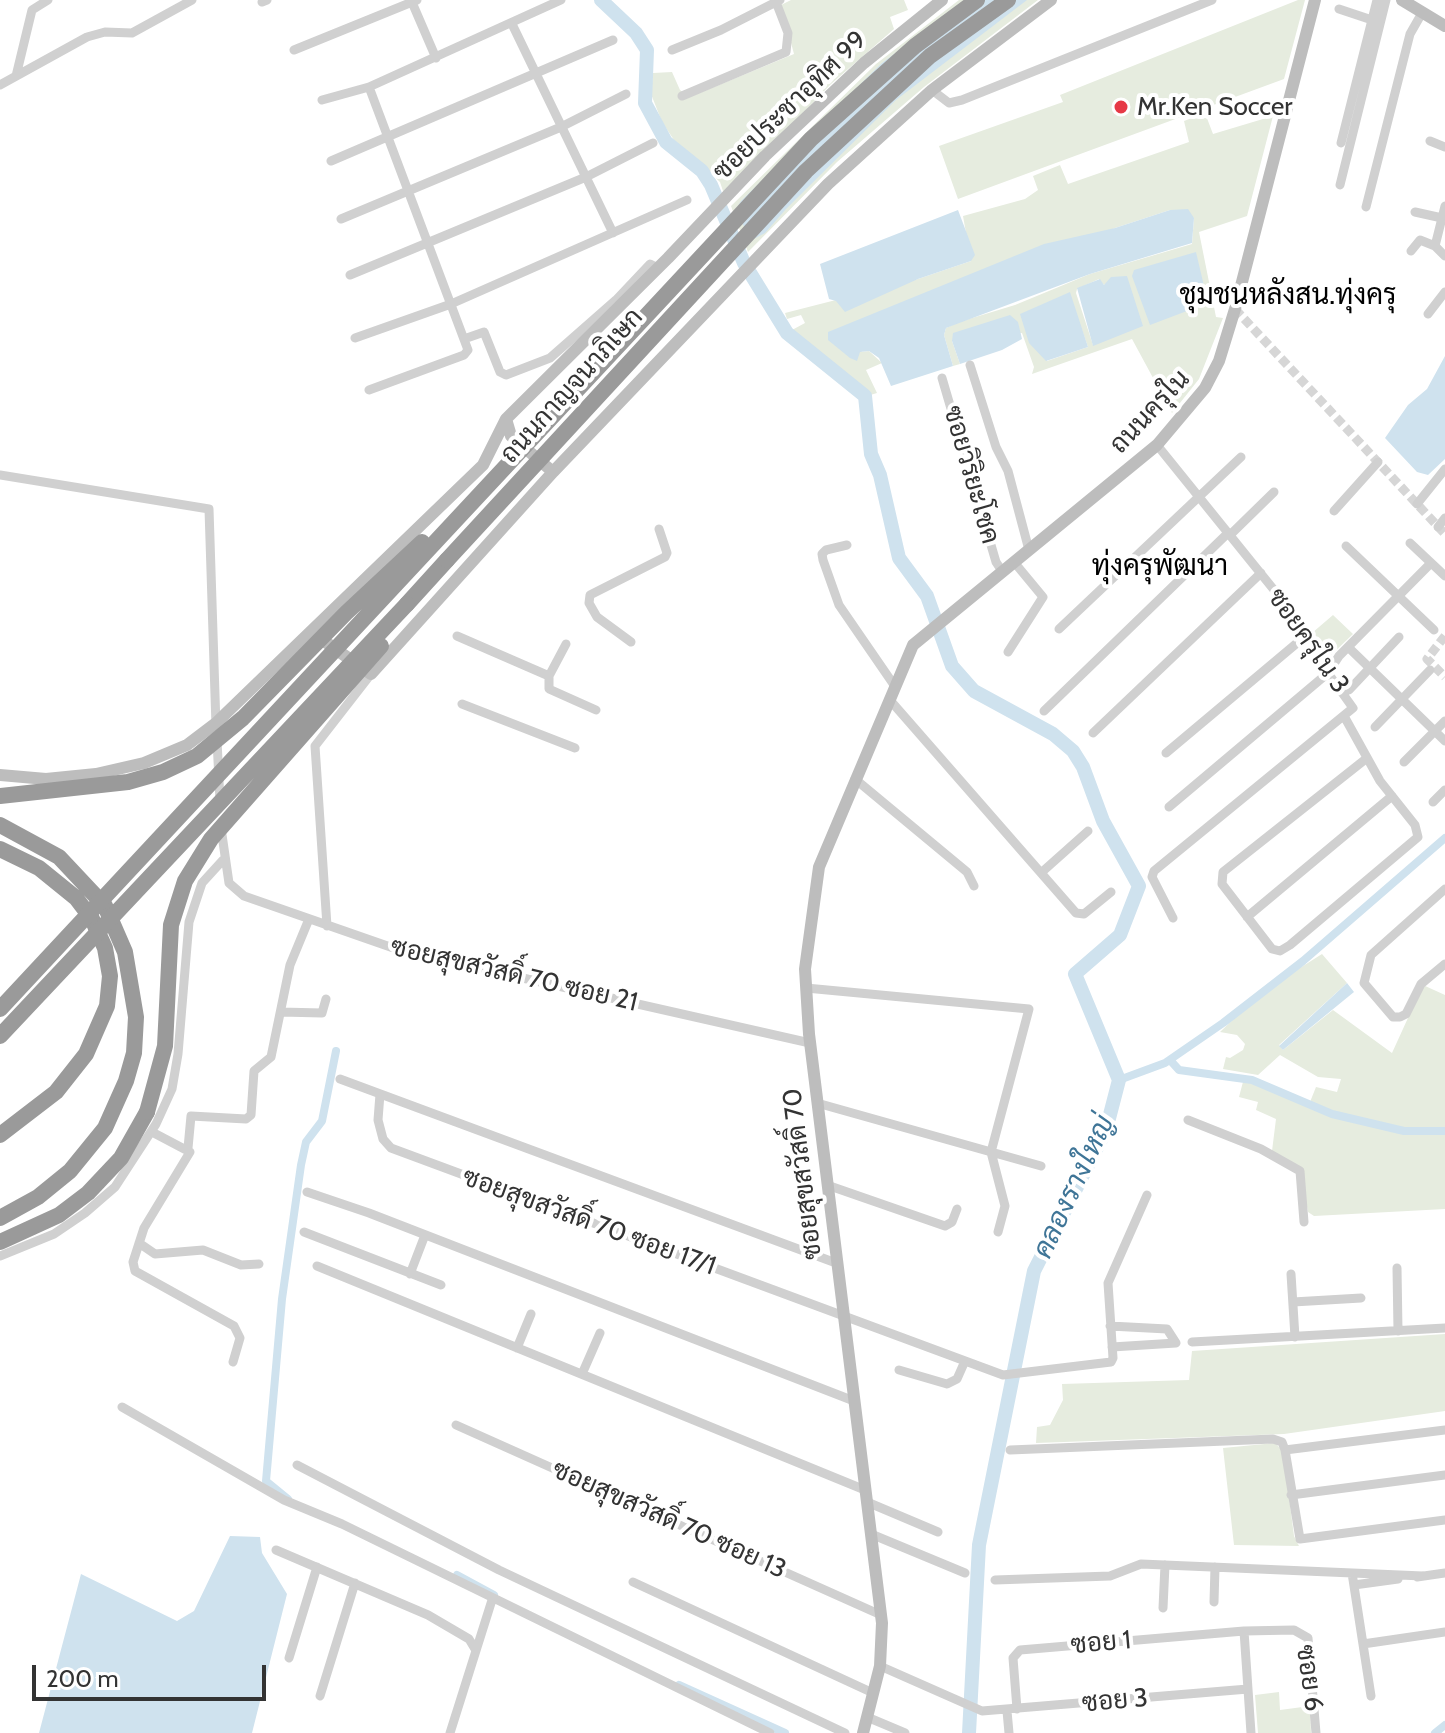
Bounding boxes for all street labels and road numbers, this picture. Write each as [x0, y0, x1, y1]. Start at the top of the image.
street label: ซอยประชาอุทิศ 99 [707, 25, 873, 187]
street label: ถนนกาญจนาภิเษก [494, 302, 650, 470]
street label: ถนนครุใน [1104, 364, 1196, 460]
street label: ซอยวิริยะโชค [936, 402, 1006, 548]
street label: ซอยครุใน 3 [1261, 583, 1355, 699]
street label: ซอยสุขสวัสดิ์ 70 ซอย 21 [388, 931, 640, 1019]
street label: ซอยสุขสวัสดิ์ 70 [777, 1087, 829, 1261]
street label: ซอยสุขสวัสดิ์ 70 ซอย 17/1 [458, 1162, 720, 1282]
street label: ซอยสุขสวัสดิ์ 70 ซอย 13 [547, 1454, 791, 1586]
street label: ซอย 1 [1070, 1625, 1132, 1661]
street label: ซอย 6 [1289, 1643, 1329, 1713]
street label: ซอย 3 [1081, 1683, 1149, 1719]

